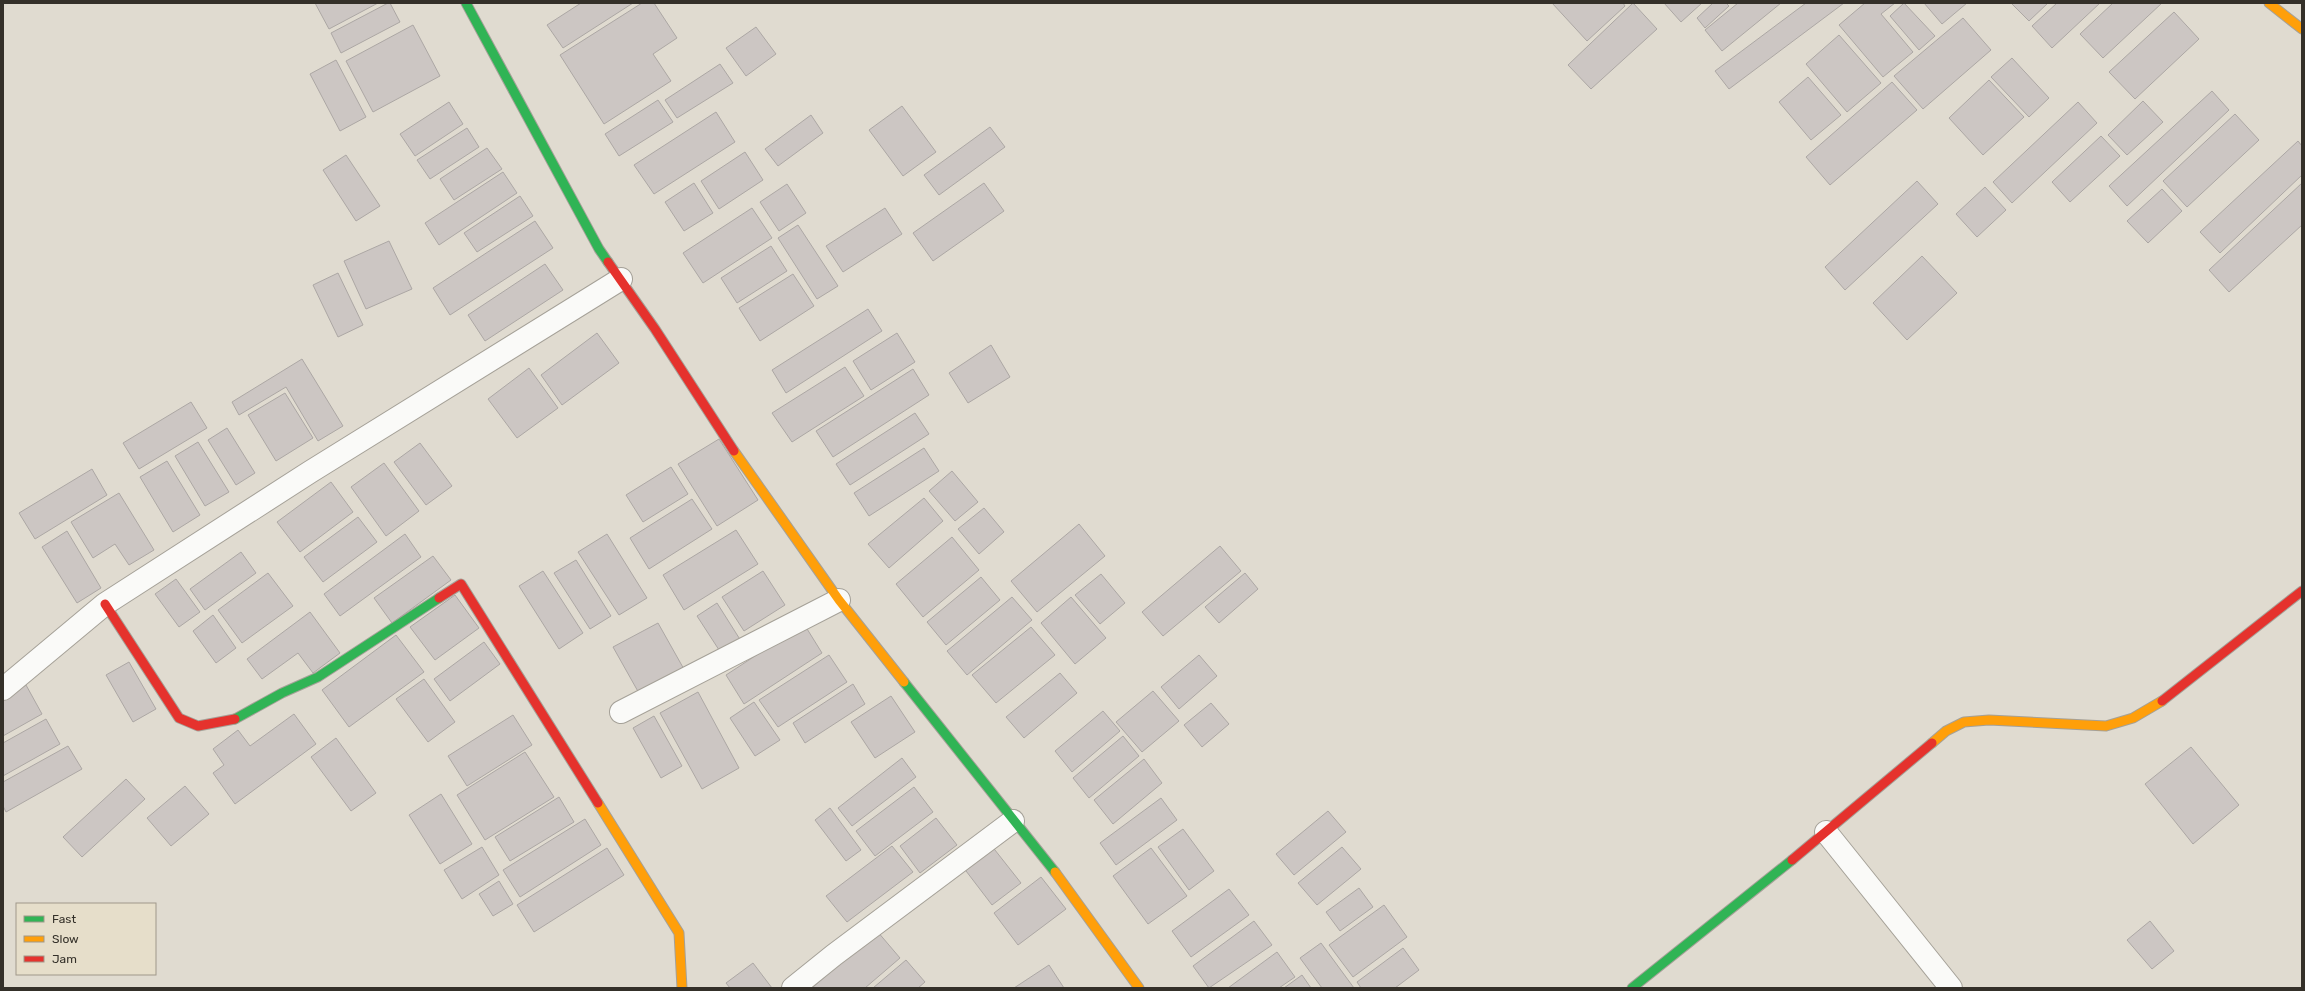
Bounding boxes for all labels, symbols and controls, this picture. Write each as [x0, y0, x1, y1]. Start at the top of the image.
legend [16, 903, 156, 975]
text: Fast [52, 912, 76, 926]
text: Slow [52, 932, 79, 946]
text: Jam [52, 952, 77, 966]

